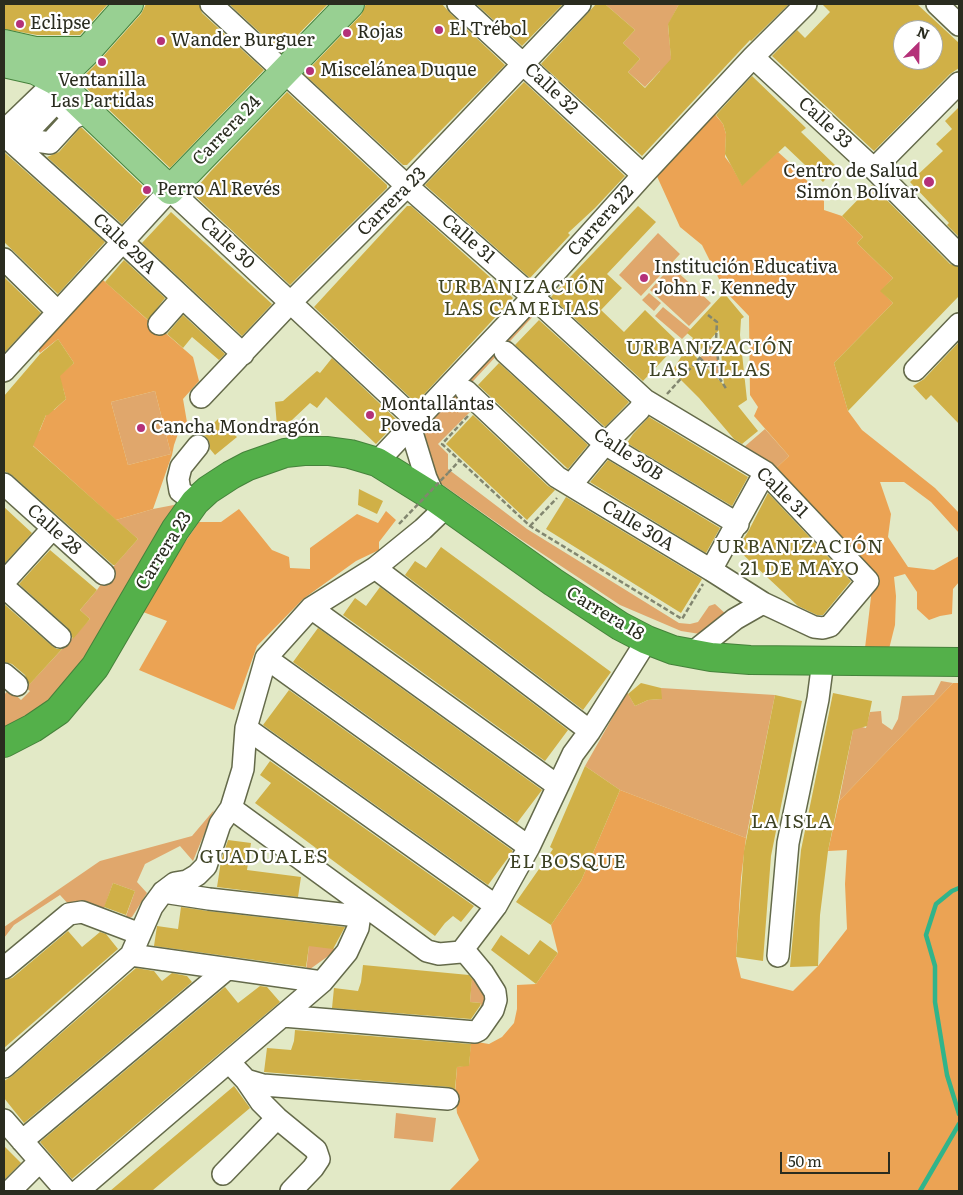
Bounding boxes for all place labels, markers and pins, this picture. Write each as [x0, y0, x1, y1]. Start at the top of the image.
place label: Eclipse [30, 13, 91, 35]
marker: Eclipse [14, 18, 26, 30]
place label: El Trébol [449, 19, 527, 41]
place label: Rojas [357, 22, 403, 44]
marker: El Trébol [433, 24, 445, 36]
marker: Rojas [341, 27, 353, 39]
place label: Wander Burguer [171, 30, 315, 52]
marker: Wander Burguer [155, 35, 167, 47]
marker: Ventanilla Las Partidas [96, 56, 108, 68]
place label: Miscelánea Duque [320, 60, 477, 82]
marker: Miscelánea Duque [304, 65, 316, 77]
place label: Ventanilla Las Partidas [50, 70, 154, 112]
place label: Centro de Salud Simón Bolívar [783, 161, 918, 203]
marker: Centro de Salud Simón Bolívar [922, 175, 936, 189]
place label: Perro Al Revés [157, 179, 280, 201]
marker: Perro Al Revés [141, 184, 153, 196]
place label: Institución Educativa John F. Kennedy [654, 257, 838, 300]
marker: Institución Educativa John F. Kennedy [638, 272, 650, 284]
place label: Montallantas Poveda [380, 394, 494, 436]
marker: Montallantas Poveda [364, 409, 376, 421]
place label: Cancha Mondragón [151, 417, 320, 439]
marker: Cancha Mondragón [135, 422, 147, 434]

